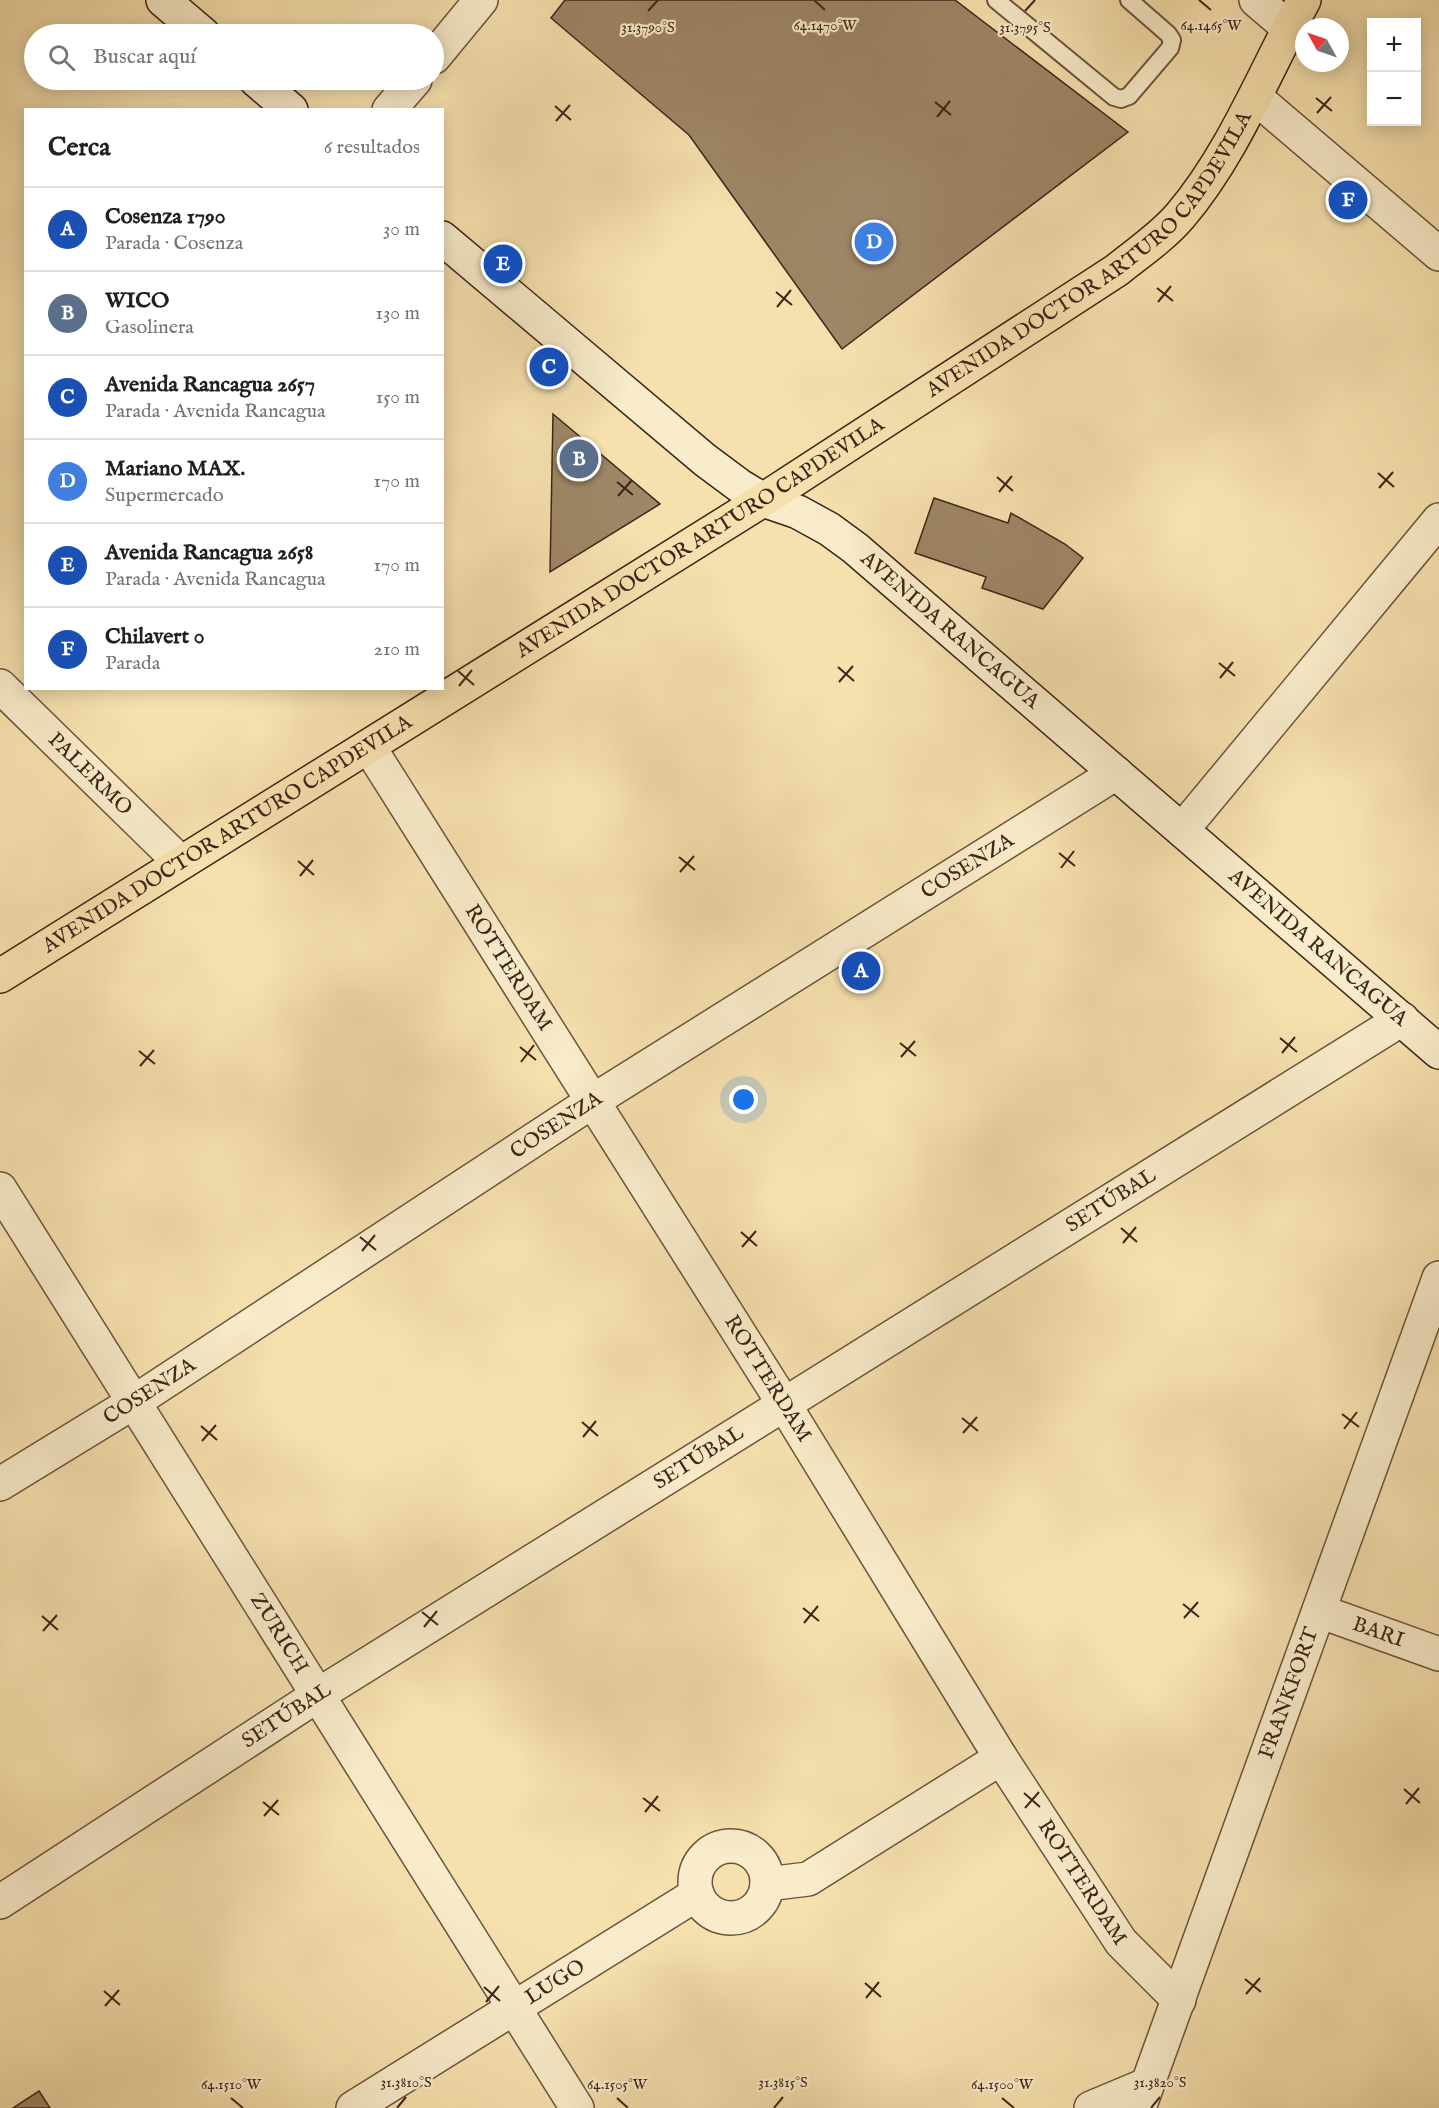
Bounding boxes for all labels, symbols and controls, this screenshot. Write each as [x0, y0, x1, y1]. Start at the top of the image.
text: 64.1470°W [793, 16, 857, 35]
text: 64.1465°W [1181, 16, 1242, 35]
text: 31.3790°S [621, 18, 675, 37]
text: 31.3795°S [999, 18, 1051, 37]
north arrow [1295, 18, 1349, 72]
map controls [1367, 18, 1421, 126]
button: + [1367, 18, 1421, 72]
search box [24, 24, 444, 90]
icon: search [45, 41, 78, 74]
text: Buscar aquí [93, 43, 196, 71]
button: − [1367, 72, 1421, 126]
street label: AVENIDA DOCTOR ARTURO CAPDEVILA [920, 106, 1259, 404]
text: Cerca [48, 131, 110, 164]
text: 6 resultados [324, 135, 420, 160]
pin: F [1328, 178, 1368, 222]
text: Cosenza 1790 [105, 203, 226, 231]
text: A [61, 217, 74, 242]
text: 30 m [383, 217, 420, 242]
pin: D [854, 220, 894, 264]
text: Parada · Cosenza [105, 231, 243, 256]
pin: E [484, 242, 522, 286]
text: WICO [105, 287, 169, 315]
text: B [61, 301, 74, 326]
text: 130 m [375, 301, 420, 326]
text: Gasolinera [105, 315, 194, 340]
pin: C [530, 344, 568, 389]
text: Avenida Rancagua 2657 [105, 371, 315, 399]
text: C [60, 385, 75, 410]
text: 150 m [376, 385, 420, 410]
text: Parada · Avenida Rancagua [105, 399, 326, 424]
street label: AVENIDA DOCTOR ARTURO CAPDEVILA [510, 411, 890, 665]
pin: B [560, 436, 598, 482]
text: Mariano MAX. [105, 455, 245, 483]
text: D [59, 469, 76, 494]
text: 170 m [374, 469, 420, 494]
text: Supermercado [105, 483, 224, 508]
text: Avenida Rancagua 2658 [105, 539, 313, 567]
street label: AVENIDA RANCAGUA [854, 545, 1046, 716]
text: E [61, 553, 74, 578]
text: 170 m [374, 553, 420, 578]
text: Parada · Avenida Rancagua [105, 567, 326, 592]
text: Chilavert 0 [105, 623, 205, 651]
text: F [61, 637, 74, 662]
text: 210 m [374, 637, 420, 662]
text: Parada [105, 651, 160, 676]
street label: AVENIDA DOCTOR ARTURO CAPDEVILA [37, 708, 418, 960]
street label: PALERMO [42, 727, 138, 822]
street label: COSENZA [916, 826, 1020, 905]
street label: AVENIDA RANCAGUA [1222, 862, 1414, 1033]
street label: ROTTERDAM [458, 899, 559, 1036]
pin: A [842, 948, 880, 994]
street label: COSENZA [505, 1085, 608, 1165]
your location [729, 1085, 758, 1114]
street label: SETÚBAL [1061, 1162, 1161, 1239]
street label: ROTTERDAM [718, 1310, 818, 1447]
street label: COSENZA [98, 1351, 202, 1431]
street label: SETÚBAL [648, 1419, 749, 1496]
street label: ZURICH [244, 1588, 315, 1679]
street label: BARI [1349, 1611, 1408, 1654]
street label: FRANKFORT [1253, 1623, 1325, 1763]
street label: SETÚBAL [237, 1676, 337, 1754]
street label: ROTTERDAM [1031, 1815, 1133, 1951]
street label: LUGO [520, 1953, 590, 2011]
text: 31.3810°S [380, 2073, 432, 2092]
text: 31.3815°S [758, 2073, 808, 2092]
text: 31.3820°S [1134, 2073, 1186, 2092]
text: 64.1510°W [201, 2075, 262, 2094]
text: 64.1505°W [587, 2075, 648, 2094]
text: 64.1500°W [971, 2075, 1034, 2094]

